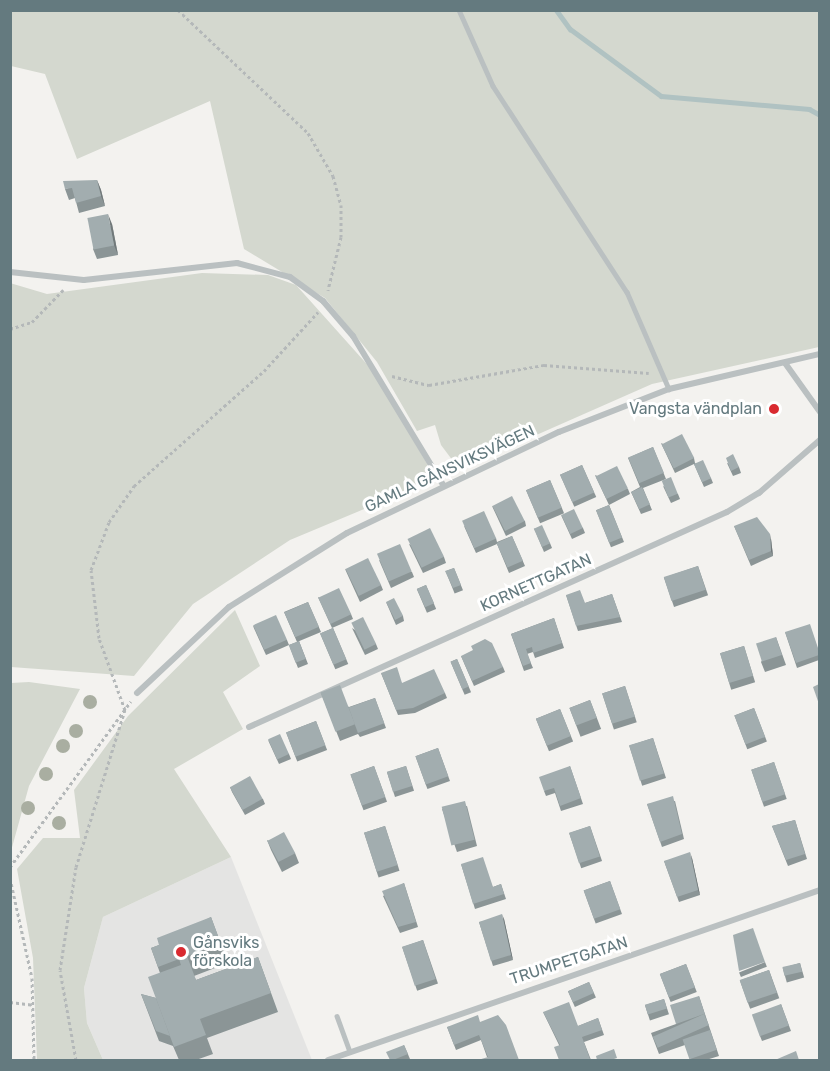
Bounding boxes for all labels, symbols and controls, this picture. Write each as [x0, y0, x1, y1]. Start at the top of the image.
place label: Vangsta vändplan [629, 399, 762, 419]
marker: Vangsta vändplan [767, 402, 781, 416]
street label: GAMLA GÅNSVIKSVÄGEN [362, 421, 538, 517]
street label: KORNETTGATAN [477, 550, 595, 616]
place label: Gånsviks förskola [193, 933, 259, 971]
street label: TRUMPETGATAN [508, 933, 630, 989]
marker: Gånsviks förskola [174, 945, 188, 959]

